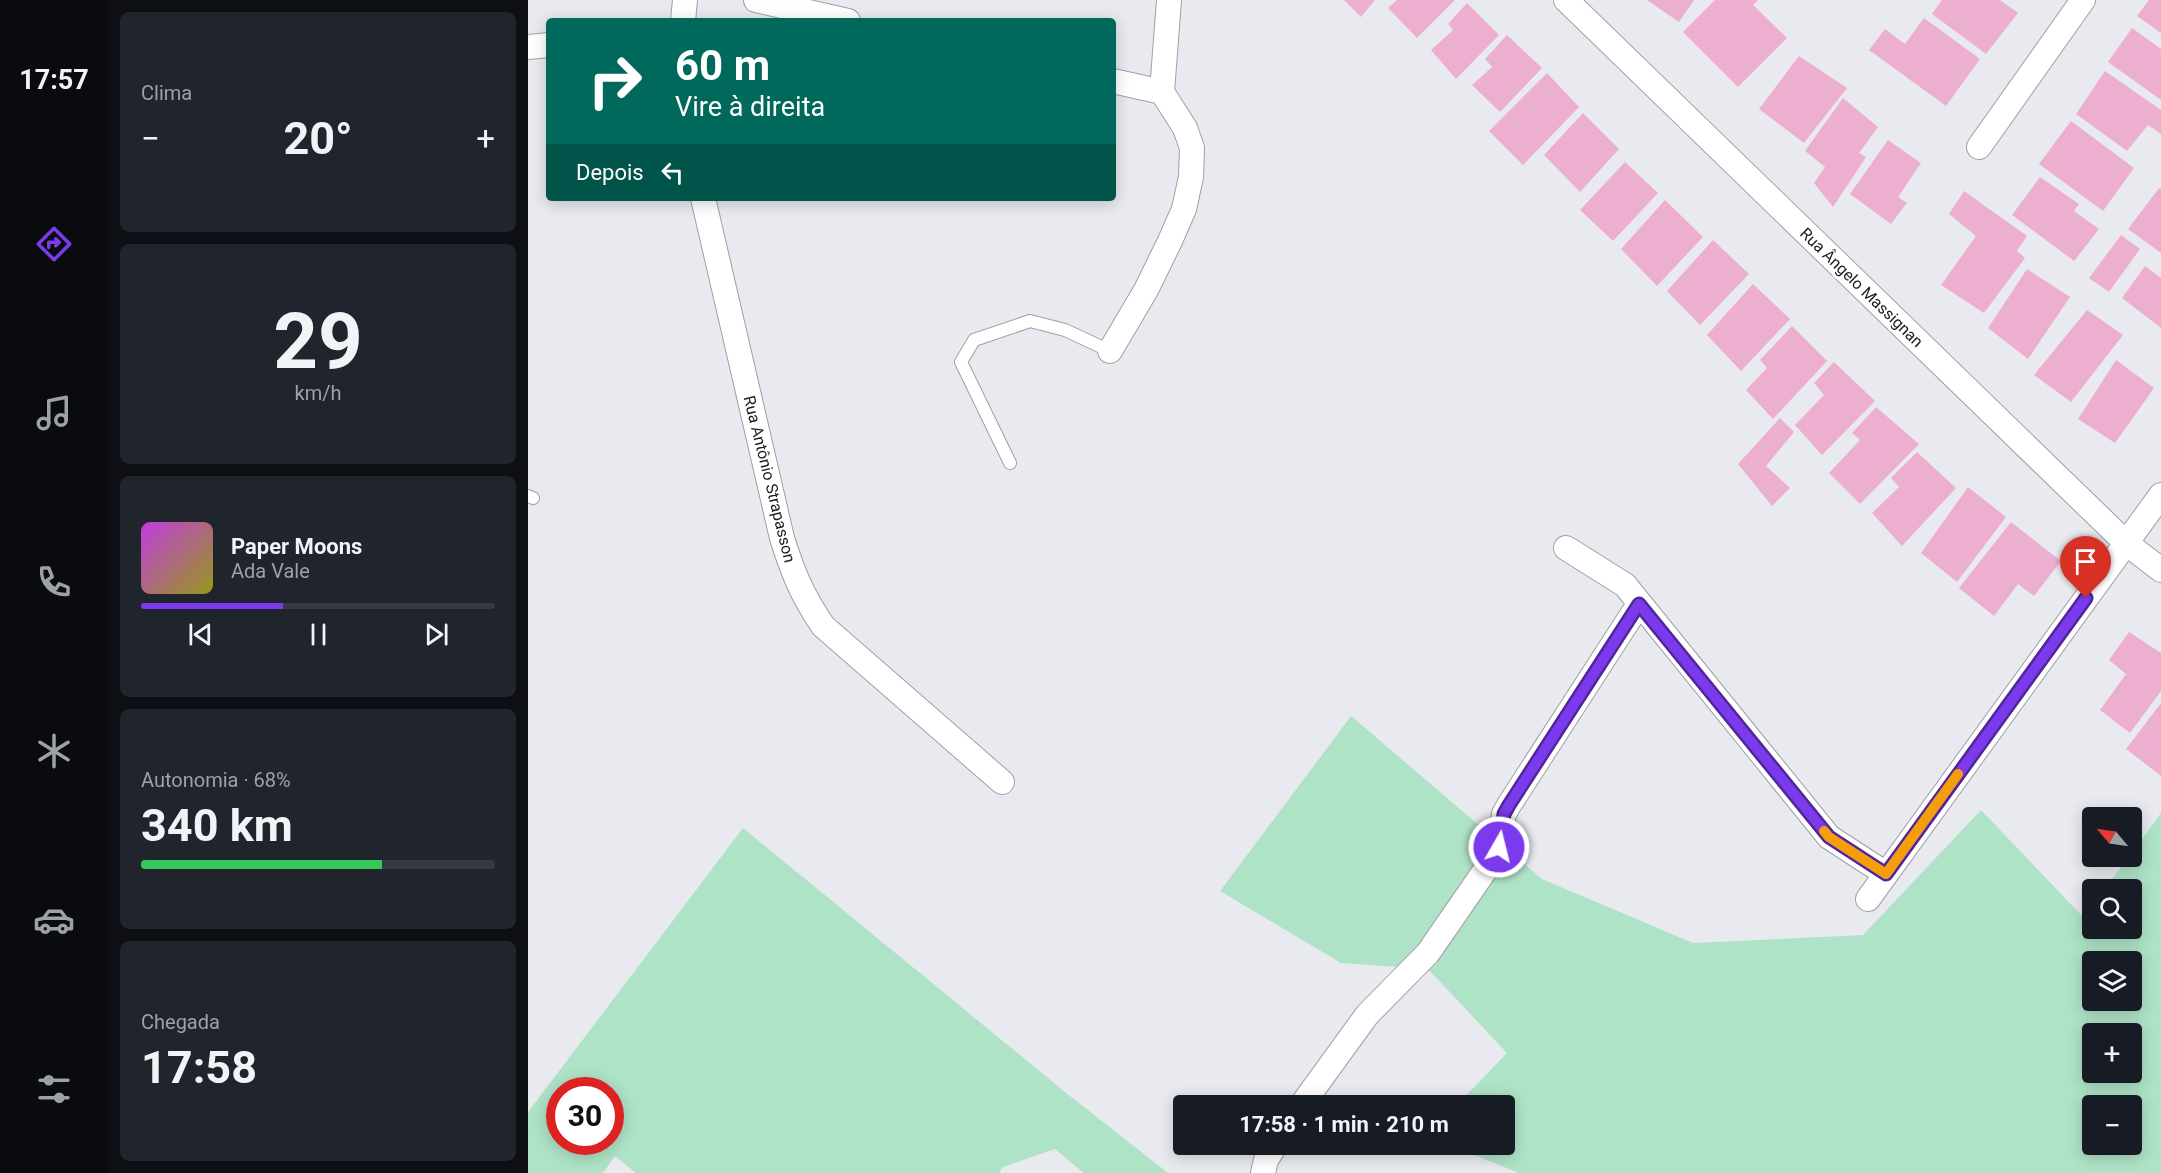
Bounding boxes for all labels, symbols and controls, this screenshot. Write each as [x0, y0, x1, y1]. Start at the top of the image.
text: 60 m [675, 41, 770, 90]
icon: right [576, 42, 654, 120]
text: 17:57 [19, 64, 89, 96]
text: Clima [141, 81, 192, 105]
text: Vire à direita [675, 91, 825, 123]
text: 20° [283, 112, 353, 165]
text: − [141, 119, 160, 158]
text: + [476, 119, 495, 158]
icon: left [656, 156, 689, 189]
text: Depois [576, 160, 644, 185]
icon: directions [33, 223, 75, 265]
street label: Rua Ângelo Massignan [1796, 224, 1927, 351]
text: 29 [273, 296, 363, 387]
text: km/h [295, 381, 341, 405]
icon: music [33, 392, 75, 434]
street label: Rua Antônio Strapasson [740, 394, 799, 565]
text: Paper Moons [231, 534, 362, 559]
pin [2060, 536, 2111, 598]
icon: arrive [2069, 545, 2102, 578]
text: Ada Vale [231, 559, 310, 583]
icon: phone [33, 561, 75, 603]
icon: previous [184, 618, 217, 651]
icon: pause [302, 618, 335, 651]
icon: next [420, 618, 453, 651]
icon: climate [33, 730, 75, 772]
text: Autonomia · 68% [141, 768, 291, 792]
text: 340 km [141, 799, 293, 852]
north arrow [2082, 807, 2142, 867]
map controls [2082, 807, 2142, 1155]
position arrow [1467, 815, 1531, 879]
button: search [2082, 879, 2142, 939]
icon: car [33, 899, 75, 941]
button: layers [2082, 951, 2142, 1011]
text: Chegada [141, 1010, 220, 1034]
button: + [2082, 1023, 2142, 1083]
text: 17:58 [141, 1041, 257, 1094]
icon: filters [33, 1068, 75, 1110]
speed limit sign: 30 [546, 1077, 624, 1155]
button: − [2082, 1095, 2142, 1155]
text: 17:58 · 1 min · 210 m [1239, 1112, 1449, 1137]

